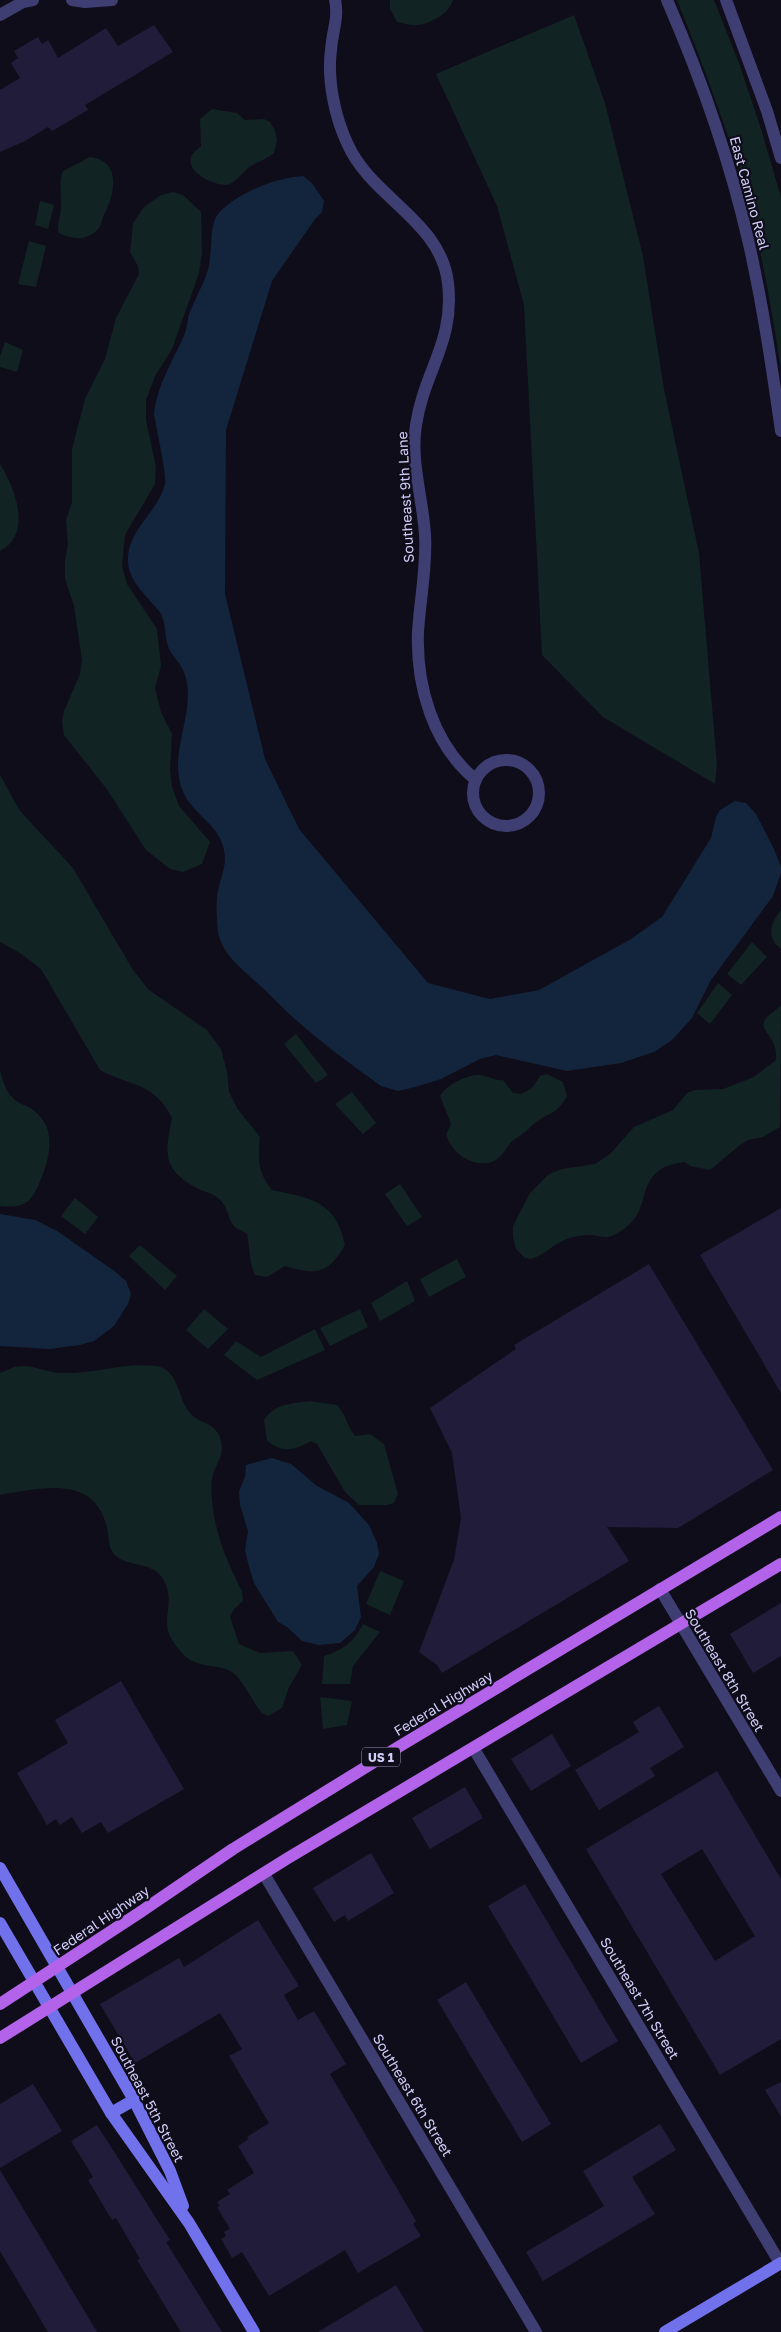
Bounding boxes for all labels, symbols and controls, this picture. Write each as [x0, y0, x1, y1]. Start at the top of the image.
street label: East Camino Real [727, 134, 773, 252]
street label: Southeast 9th Lane [393, 431, 417, 563]
street label: Southeast 8th Street [682, 1605, 768, 1735]
street label: Federal Highway [391, 1667, 496, 1739]
road number: US 1 [362, 1748, 400, 1766]
street label: Federal Highway [50, 1881, 152, 1958]
street label: Southeast 7th Street [597, 1934, 683, 2062]
street label: Southeast 6th Street [370, 2031, 456, 2159]
street label: Southeast 5th Street [108, 2033, 188, 2165]

